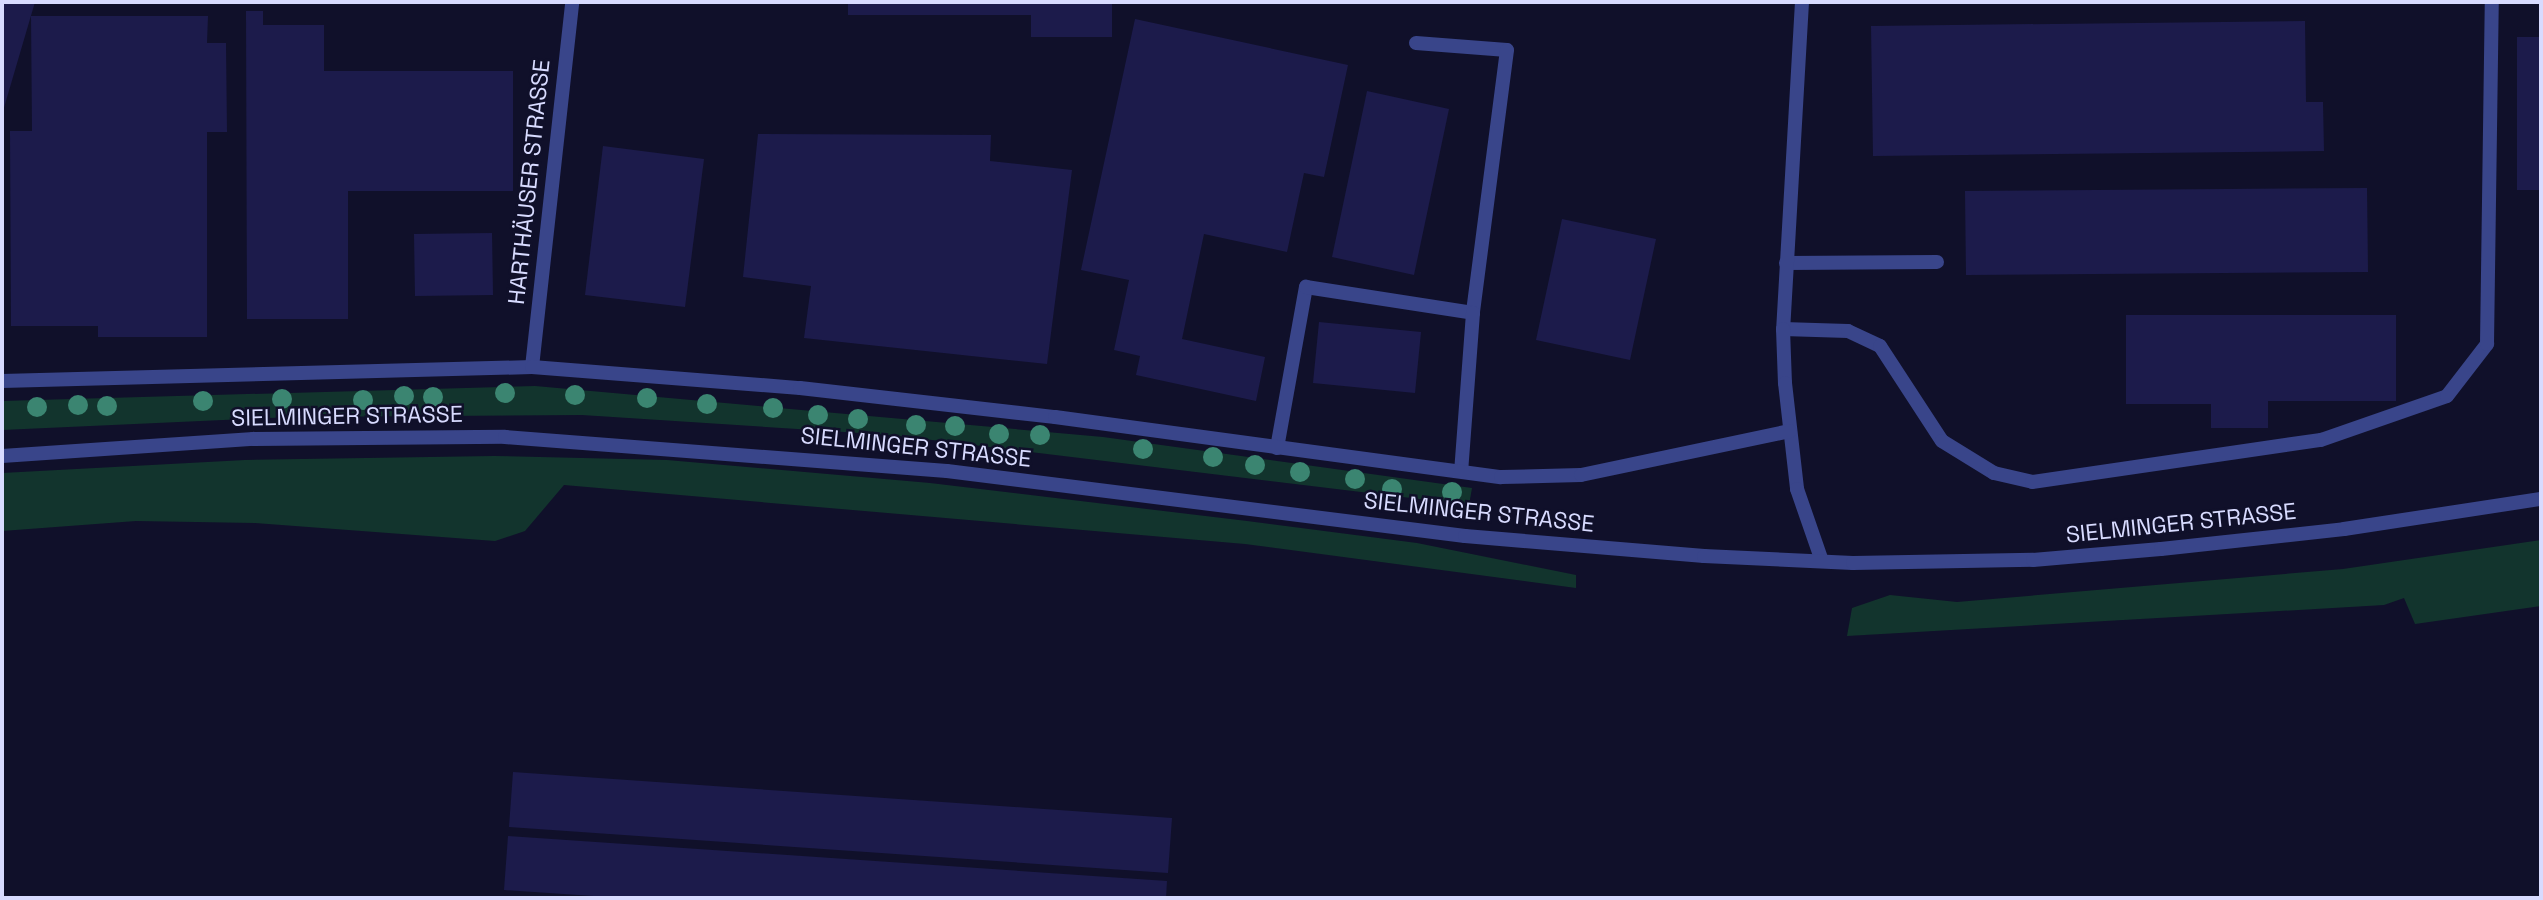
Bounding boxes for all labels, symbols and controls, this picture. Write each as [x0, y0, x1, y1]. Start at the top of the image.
street label: HARTHÄUSER STRASSE [502, 58, 556, 306]
street label: SIELMINGER STRASSE [231, 400, 463, 432]
street label: SIELMINGER STRASSE [799, 421, 1033, 473]
street label: SIELMINGER STRASSE [1362, 486, 1596, 538]
street label: SIELMINGER STRASSE [2064, 497, 2298, 549]

